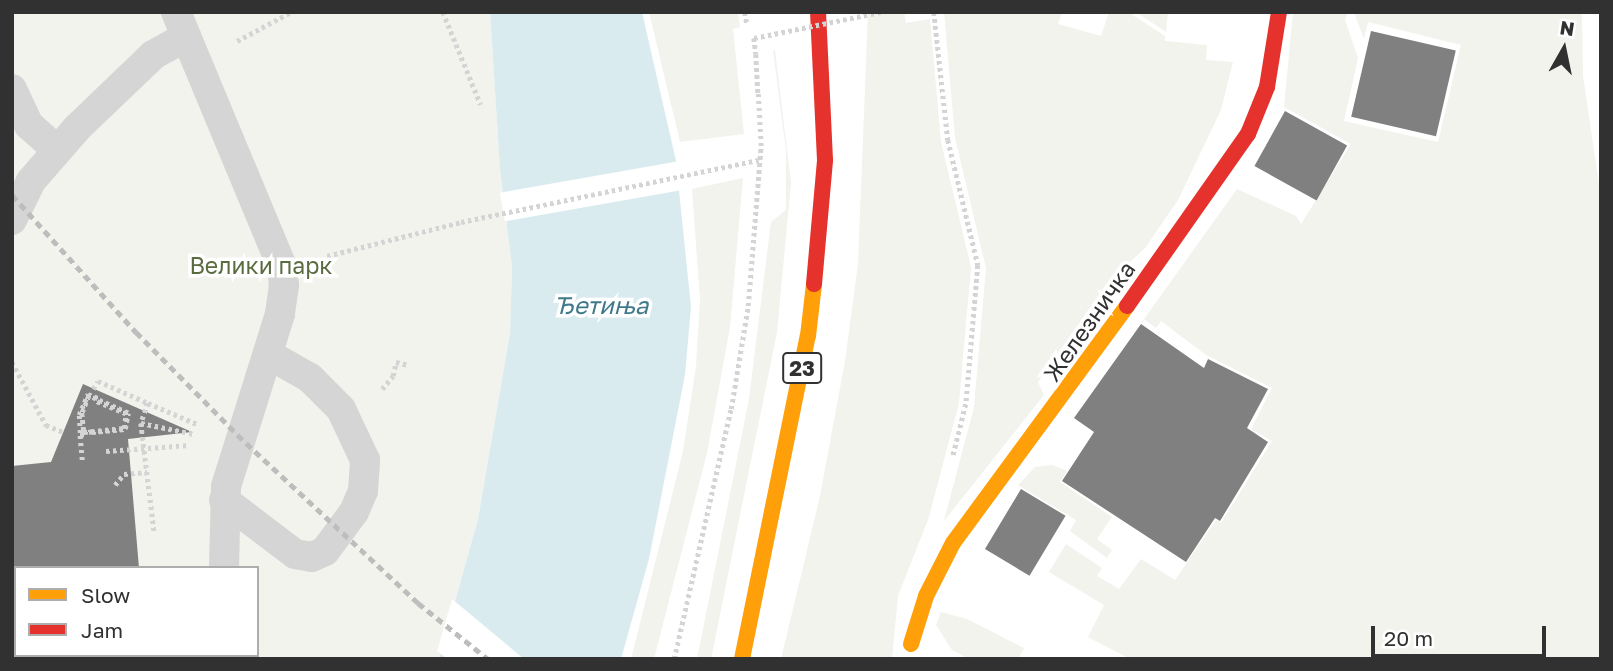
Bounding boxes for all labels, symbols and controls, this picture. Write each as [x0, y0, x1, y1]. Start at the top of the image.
north arrow [1529, 14, 1599, 84]
text: N [1558, 15, 1576, 40]
park label: Велики парк [189, 251, 333, 279]
street label: Железничка [1037, 256, 1141, 386]
water label: Ђетиња [554, 291, 648, 319]
road number: 23 [781, 350, 823, 386]
legend [14, 566, 259, 657]
text: Slow [81, 582, 130, 608]
scale bar [1375, 612, 1550, 656]
text: Jam [81, 617, 123, 643]
text: 20 m [1384, 625, 1433, 651]

